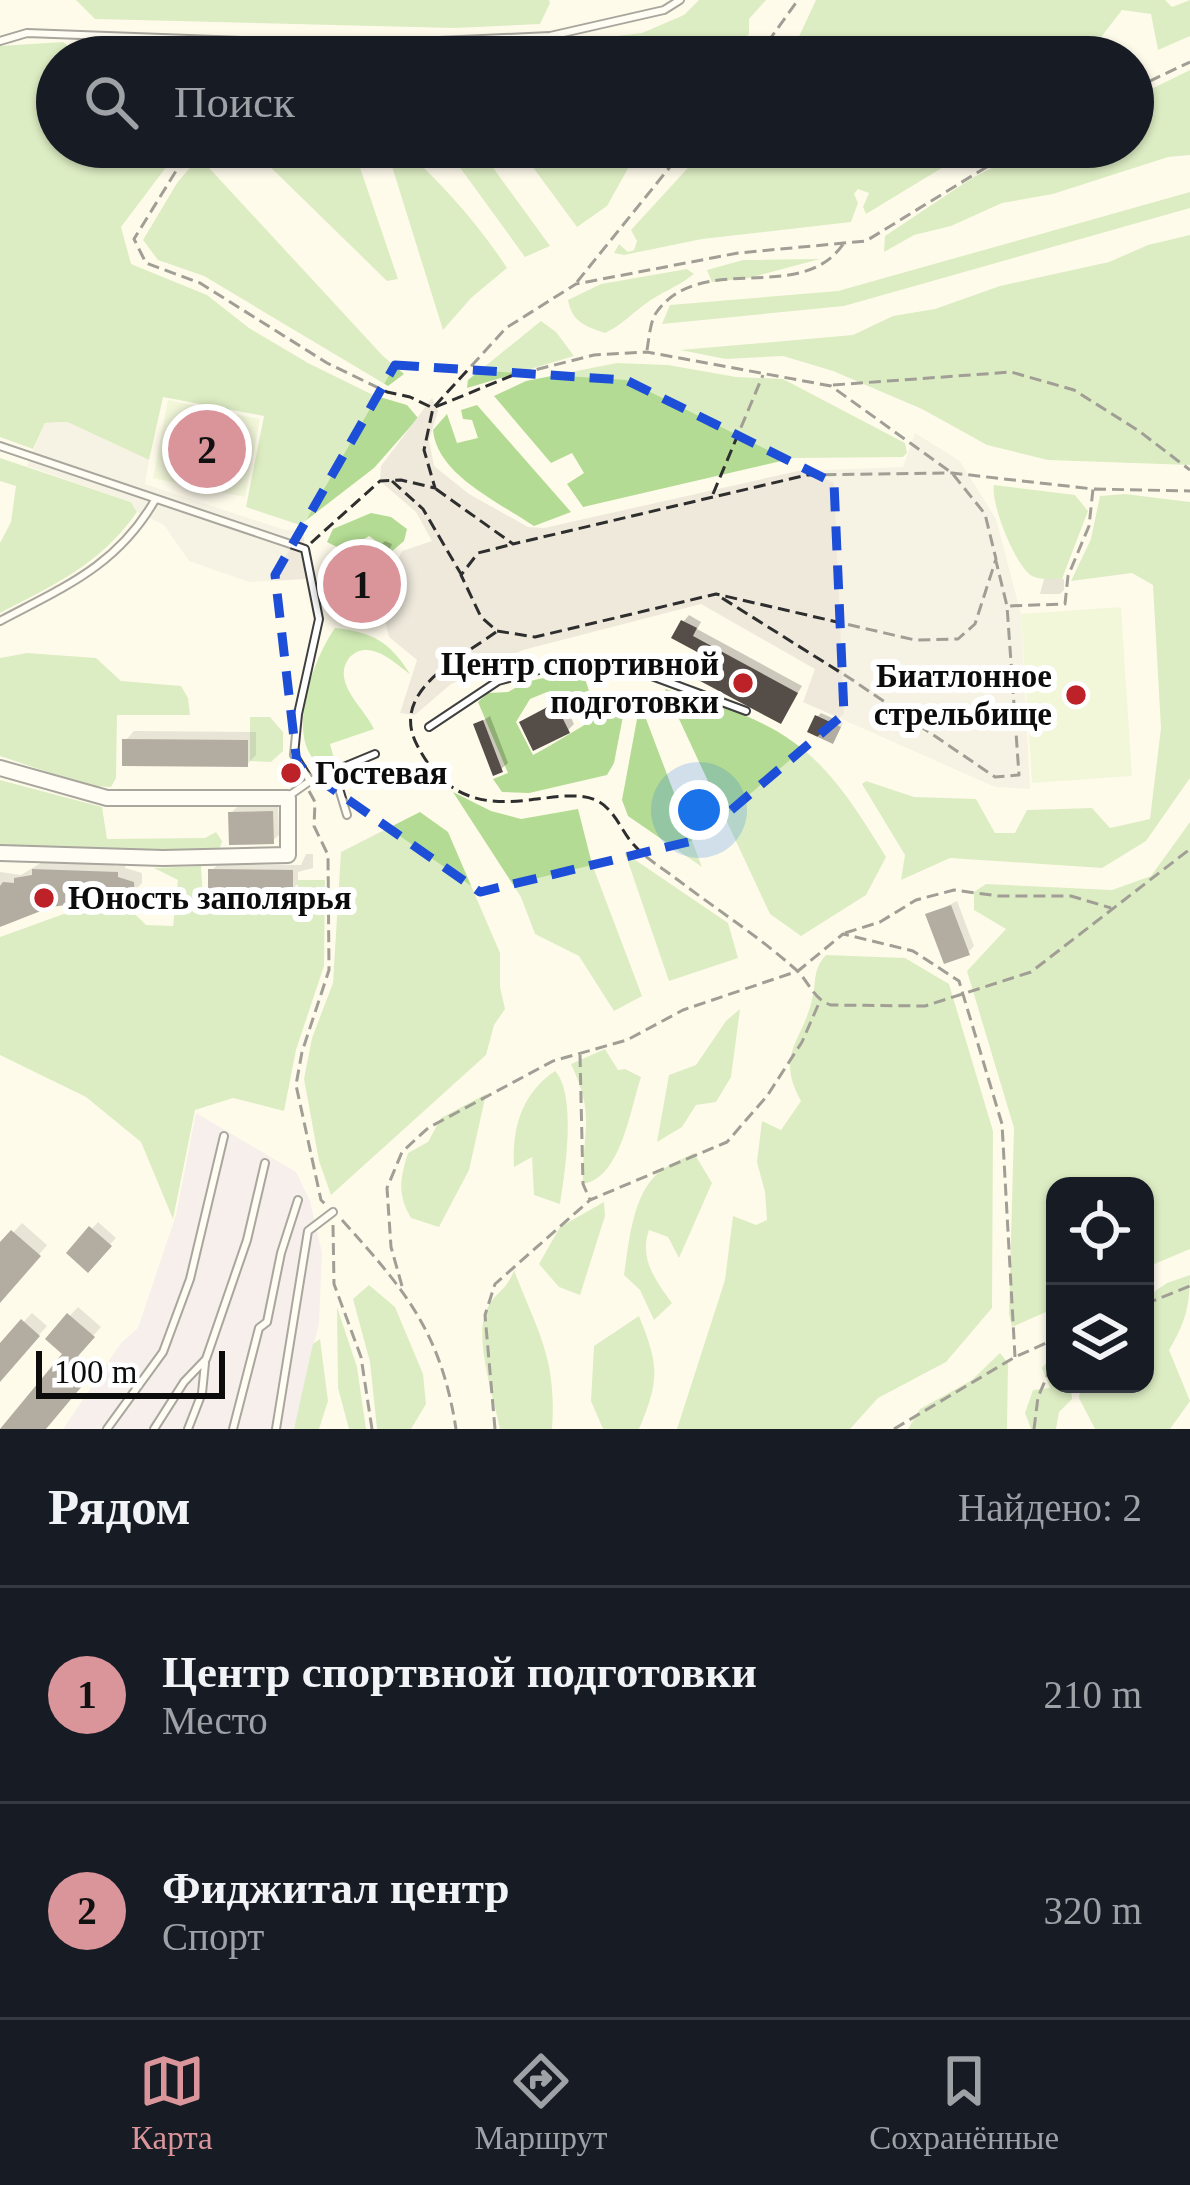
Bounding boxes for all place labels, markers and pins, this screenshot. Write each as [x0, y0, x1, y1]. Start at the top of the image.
pin: 2 [168, 404, 246, 494]
pin: 1 [323, 539, 401, 629]
place label: Центр спортивной подготовки [441, 646, 719, 720]
place label: Биатлонное стрельбище [874, 658, 1052, 732]
marker: Центр спортивной подготовки [730, 670, 756, 696]
marker: Биатлонное стрельбище [1063, 682, 1089, 708]
place label: Гостевая [315, 755, 447, 791]
marker: Гостевая [278, 760, 304, 786]
place label: Юность заполярья [68, 880, 352, 916]
marker: Юность заполярья [31, 885, 57, 911]

